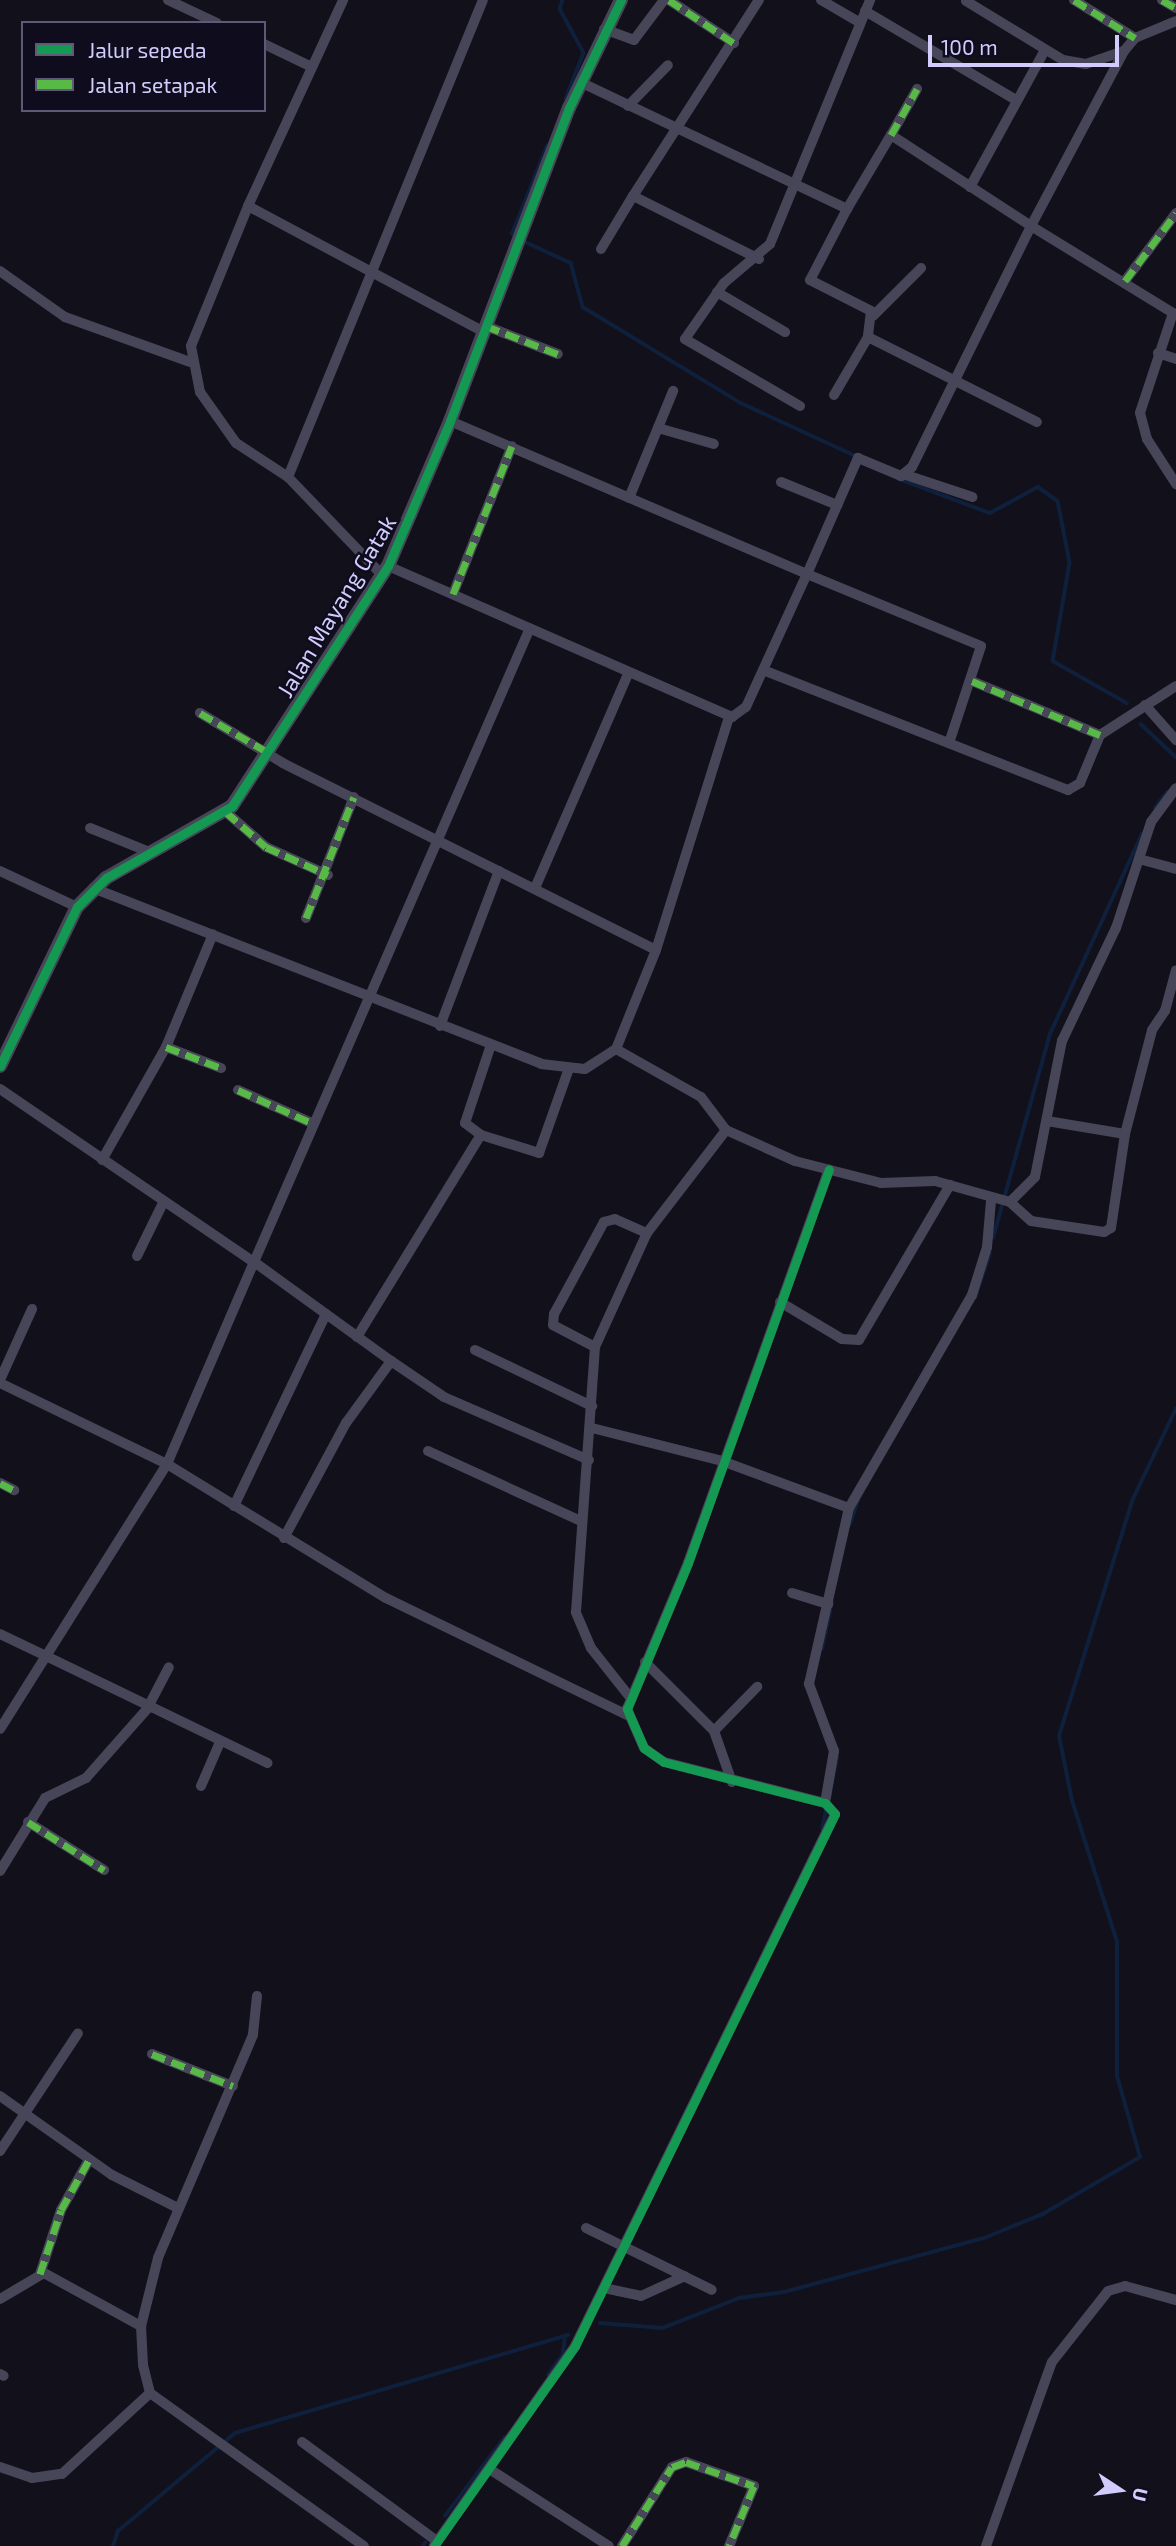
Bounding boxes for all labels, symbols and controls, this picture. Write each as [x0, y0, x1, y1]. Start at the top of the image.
legend [21, 21, 266, 112]
scale bar [931, 21, 1122, 65]
text: 100 m [941, 34, 998, 59]
text: Jalur sepeda [88, 37, 207, 62]
text: Jalan setapak [88, 72, 217, 97]
street label: Jalan Mayang Gatak [271, 510, 401, 702]
north arrow [1085, 2455, 1155, 2525]
text: U [1128, 2486, 1154, 2504]

